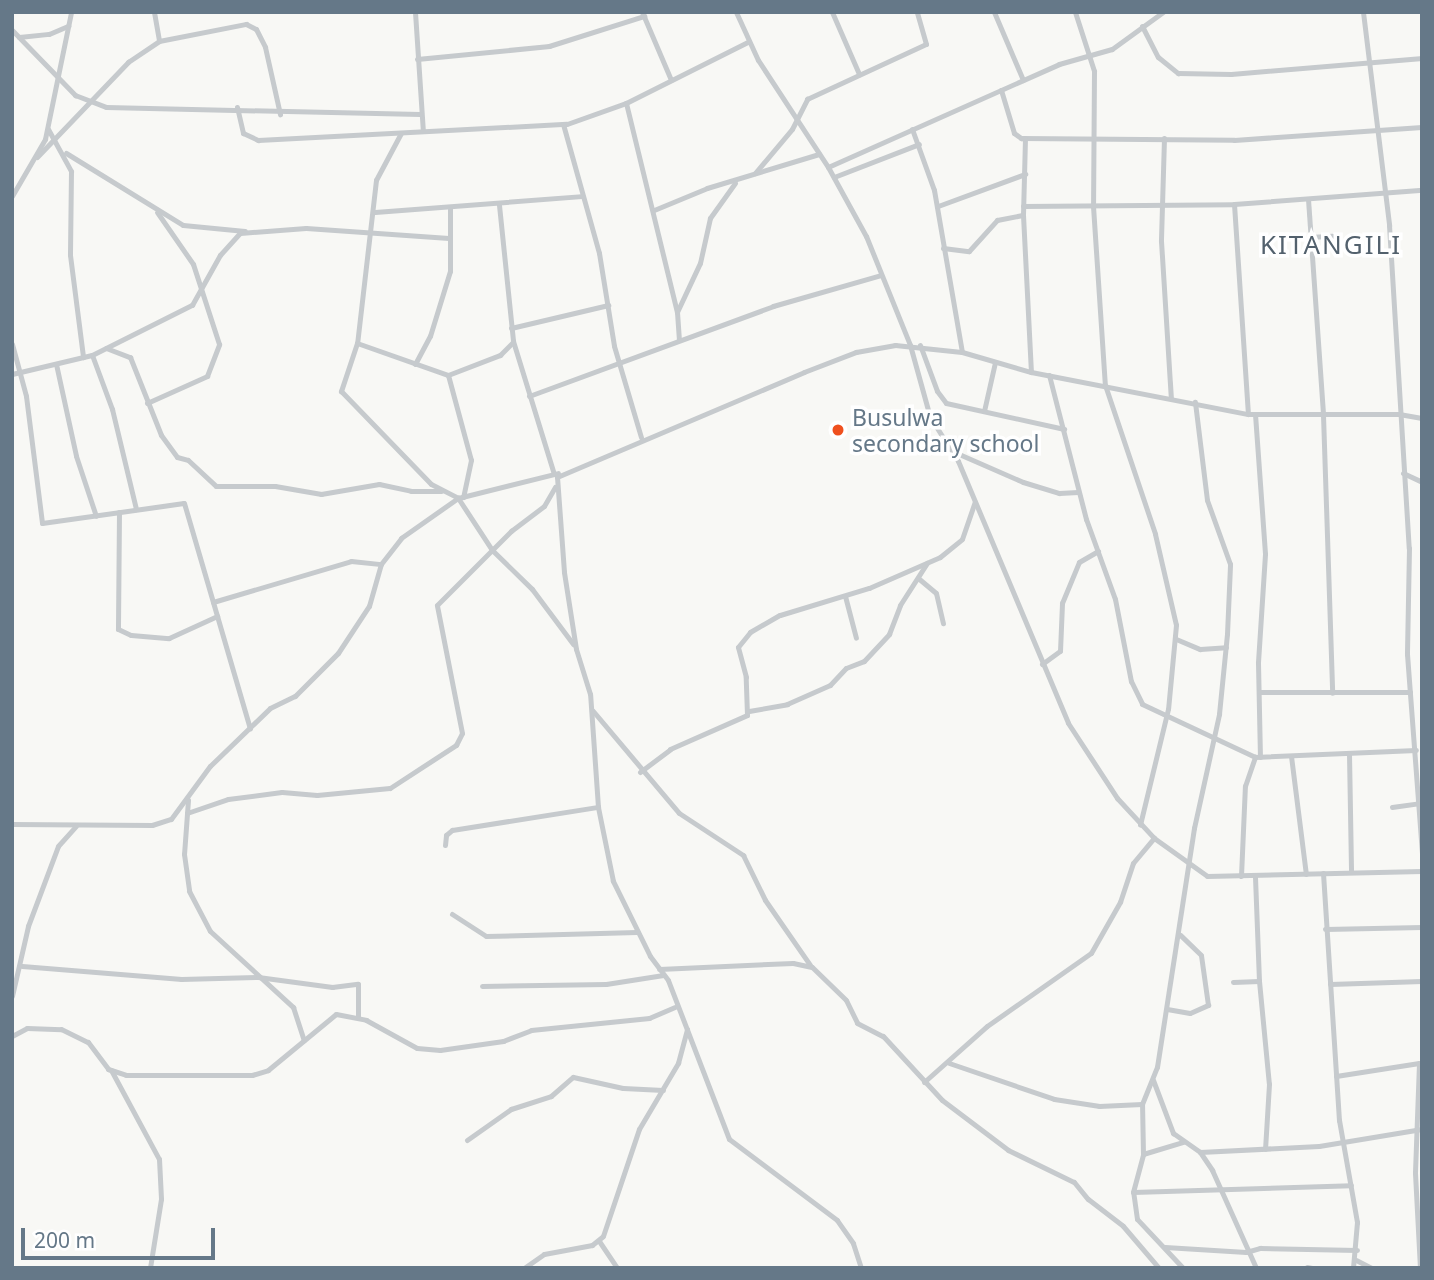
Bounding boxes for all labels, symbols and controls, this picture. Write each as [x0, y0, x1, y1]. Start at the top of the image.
district label: KITANGILI [1261, 229, 1401, 261]
place label: Busulwa secondary school [852, 403, 1039, 457]
marker: Busulwa secondary school [830, 422, 846, 438]
scale bar [24, 1214, 219, 1258]
text: 200 m [34, 1226, 95, 1254]

